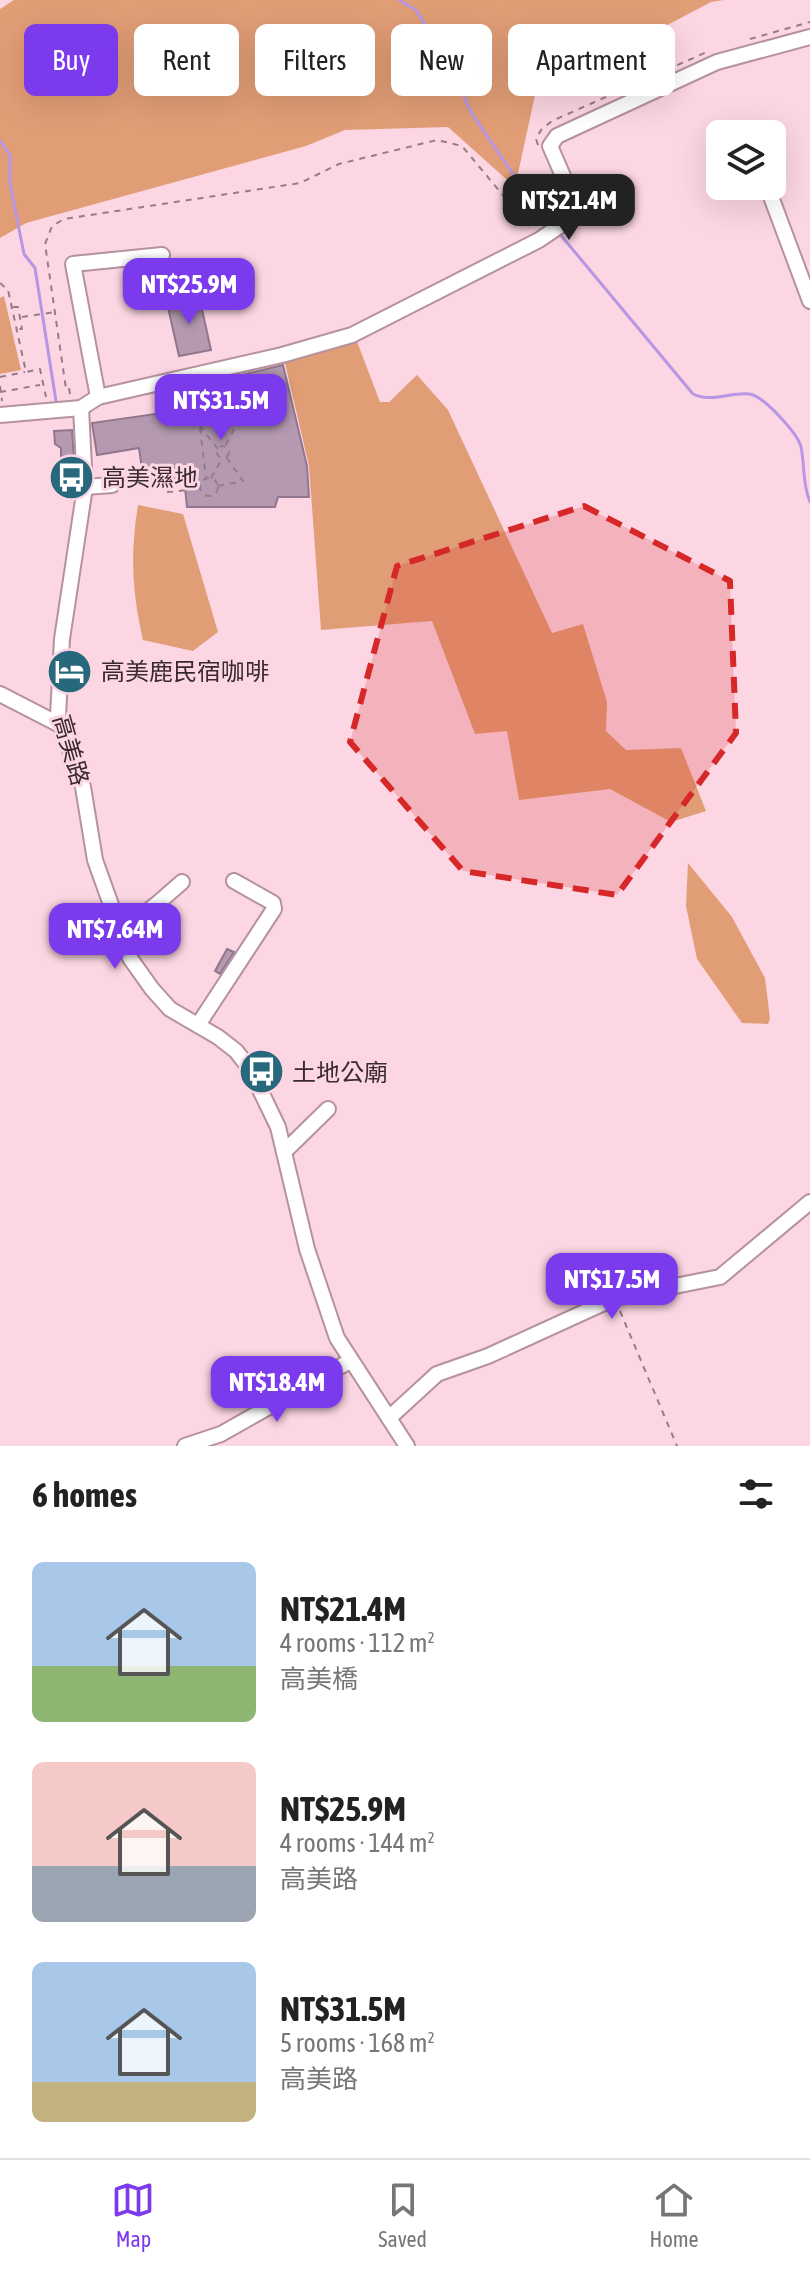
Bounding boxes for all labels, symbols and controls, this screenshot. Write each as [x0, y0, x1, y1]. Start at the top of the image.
chip: Buy [24, 24, 118, 96]
chip: Rent [134, 24, 239, 96]
chip: Filters [255, 24, 375, 96]
chip: New [391, 24, 492, 96]
chip: Apartment [508, 24, 675, 96]
map controls [706, 120, 786, 200]
button: layers [706, 120, 786, 200]
pin: NT$21.4M [486, 174, 652, 242]
text: NT$21.4M [521, 185, 617, 215]
pin: NT$25.9M [106, 258, 272, 326]
text: NT$25.9M [141, 269, 237, 299]
pin: NT$31.5M [138, 374, 304, 442]
text: NT$31.5M [173, 385, 269, 415]
bus stop icon: 高美濕地 [47, 453, 95, 501]
place label: 高美濕地 [102, 464, 198, 491]
hotel icon: 高美鹿民宿咖啡 [46, 647, 94, 695]
place label: 高美鹿民宿咖啡 [101, 658, 269, 685]
street label: 高美路 [48, 712, 94, 788]
pin: NT$7.64M [32, 903, 198, 971]
text: NT$7.64M [67, 914, 163, 944]
bus stop icon: 土地公廟 [237, 1048, 285, 1096]
place label: 土地公廟 [292, 1059, 388, 1086]
pin: NT$17.5M [529, 1253, 695, 1321]
text: NT$17.5M [564, 1264, 660, 1294]
pin: NT$18.4M [194, 1356, 360, 1424]
text: NT$18.4M [229, 1367, 325, 1397]
icon: filters [734, 1472, 778, 1516]
text: 6 homes [32, 1475, 137, 1514]
text: NT$21.4M [280, 1589, 406, 1628]
icon: home [96, 1594, 192, 1690]
text: 4 rooms · 112 m² [280, 1628, 435, 1658]
text: 高美橋 [280, 1664, 358, 1694]
text: NT$25.9M [280, 1789, 406, 1828]
icon: home [96, 1794, 192, 1890]
text: 4 rooms · 144 m² [280, 1828, 435, 1858]
text: 高美路 [280, 1864, 358, 1894]
text: NT$31.5M [280, 1989, 406, 2028]
icon: home [96, 1994, 192, 2090]
text: 5 rooms · 168 m² [280, 2028, 435, 2058]
text: 高美路 [280, 2064, 358, 2094]
tab: Map [111, 2178, 155, 2252]
tab: Saved [378, 2178, 427, 2252]
tab: Home [650, 2178, 699, 2252]

